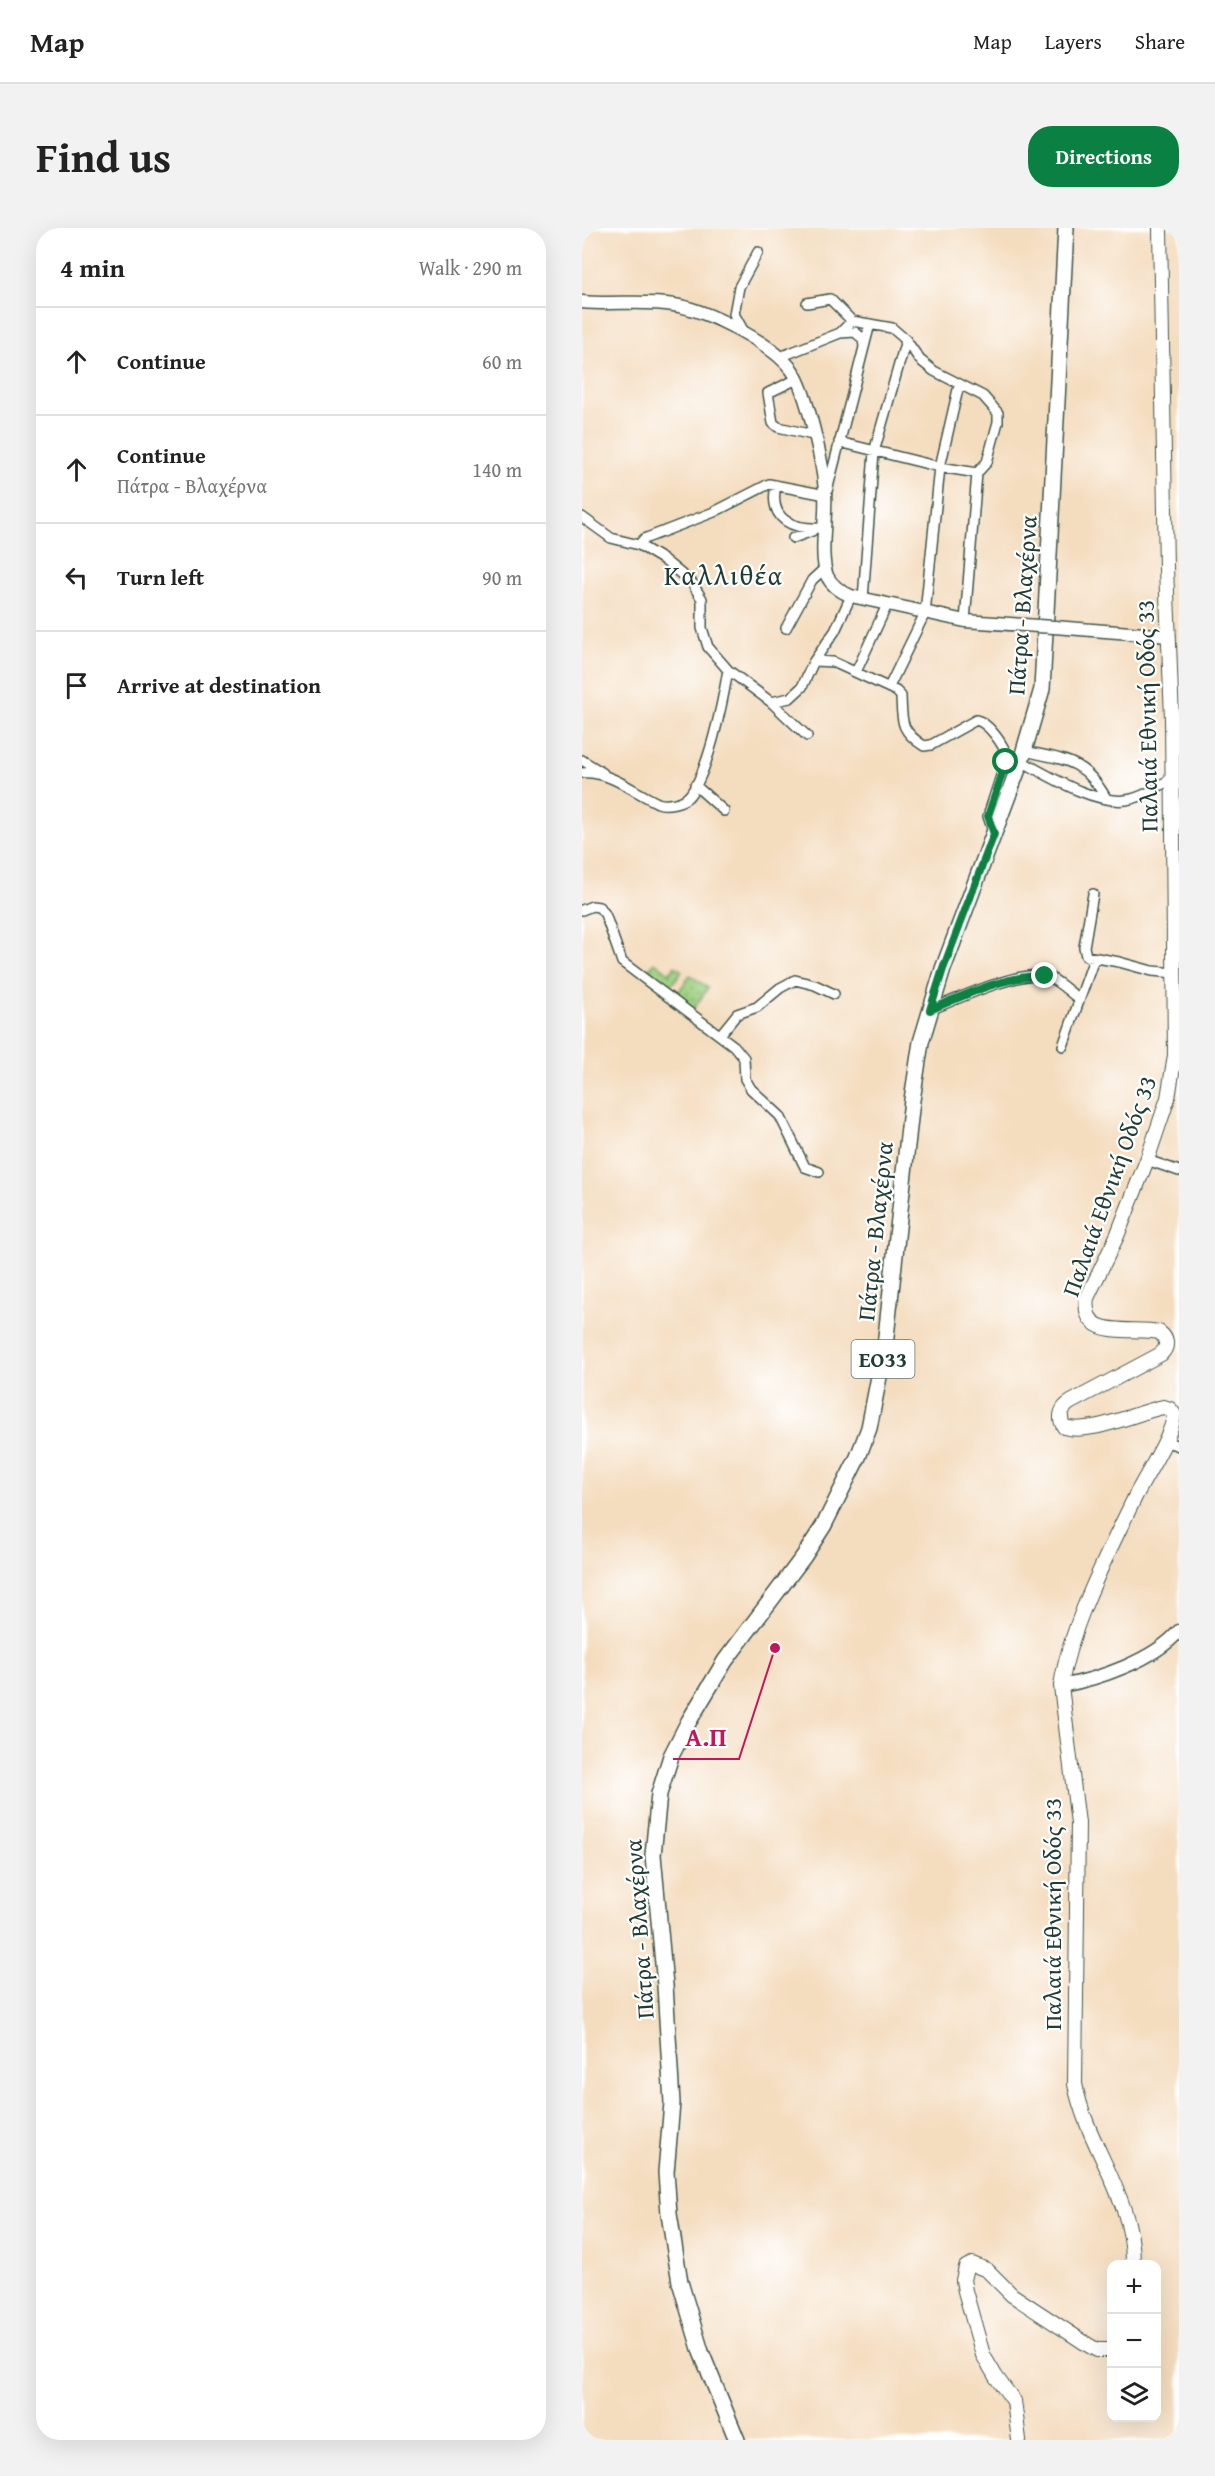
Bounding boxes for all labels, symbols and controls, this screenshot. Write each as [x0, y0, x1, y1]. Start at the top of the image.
text: Map [30, 21, 84, 62]
text: Map [973, 26, 1012, 57]
text: Layers [1045, 26, 1102, 57]
text: Share [1135, 26, 1185, 57]
text: Find us [36, 126, 171, 187]
button: Directions [1028, 126, 1179, 187]
text: 4 min [60, 248, 125, 287]
text: Walk · 290 m [419, 253, 522, 282]
icon: ahead [60, 345, 93, 378]
text: Continue [117, 345, 206, 377]
text: 60 m [482, 347, 522, 376]
text: Continue [117, 439, 206, 471]
icon: ahead [60, 453, 93, 486]
text: 140 m [472, 455, 522, 484]
text: Πάτρα - Βλαχέρνα [117, 471, 267, 500]
street label: Πάτρα - Βλαχέρνα [998, 514, 1046, 696]
district label: Καλλιθέα [664, 555, 784, 595]
icon: left [60, 561, 93, 594]
text: Turn left [117, 561, 204, 593]
text: 90 m [482, 563, 522, 592]
street label: Παλαιά Εθνική Οδός 33 [1127, 599, 1167, 833]
icon: arrive [60, 669, 93, 702]
text: Arrive at destination [117, 669, 321, 701]
route start [992, 748, 1018, 774]
route end [1031, 962, 1057, 988]
street label: Παλαιά Εθνική Οδός 33 [1053, 1071, 1165, 1301]
street label: Πάτρα - Βλαχέρνα [848, 1139, 902, 1323]
road number: ΕΟ33 [852, 1340, 914, 1378]
callout: Α.Π [673, 1715, 739, 1759]
text: Α.Π [685, 1717, 727, 1756]
street label: Παλαιά Εθνική Οδός 33 [1035, 1798, 1070, 2030]
street label: Πάτρα - Βλαχέρνα [615, 1838, 663, 2020]
map controls [1107, 2260, 1161, 2422]
button: + [1107, 2260, 1161, 2314]
button: − [1107, 2314, 1161, 2368]
button: layers [1107, 2368, 1161, 2422]

